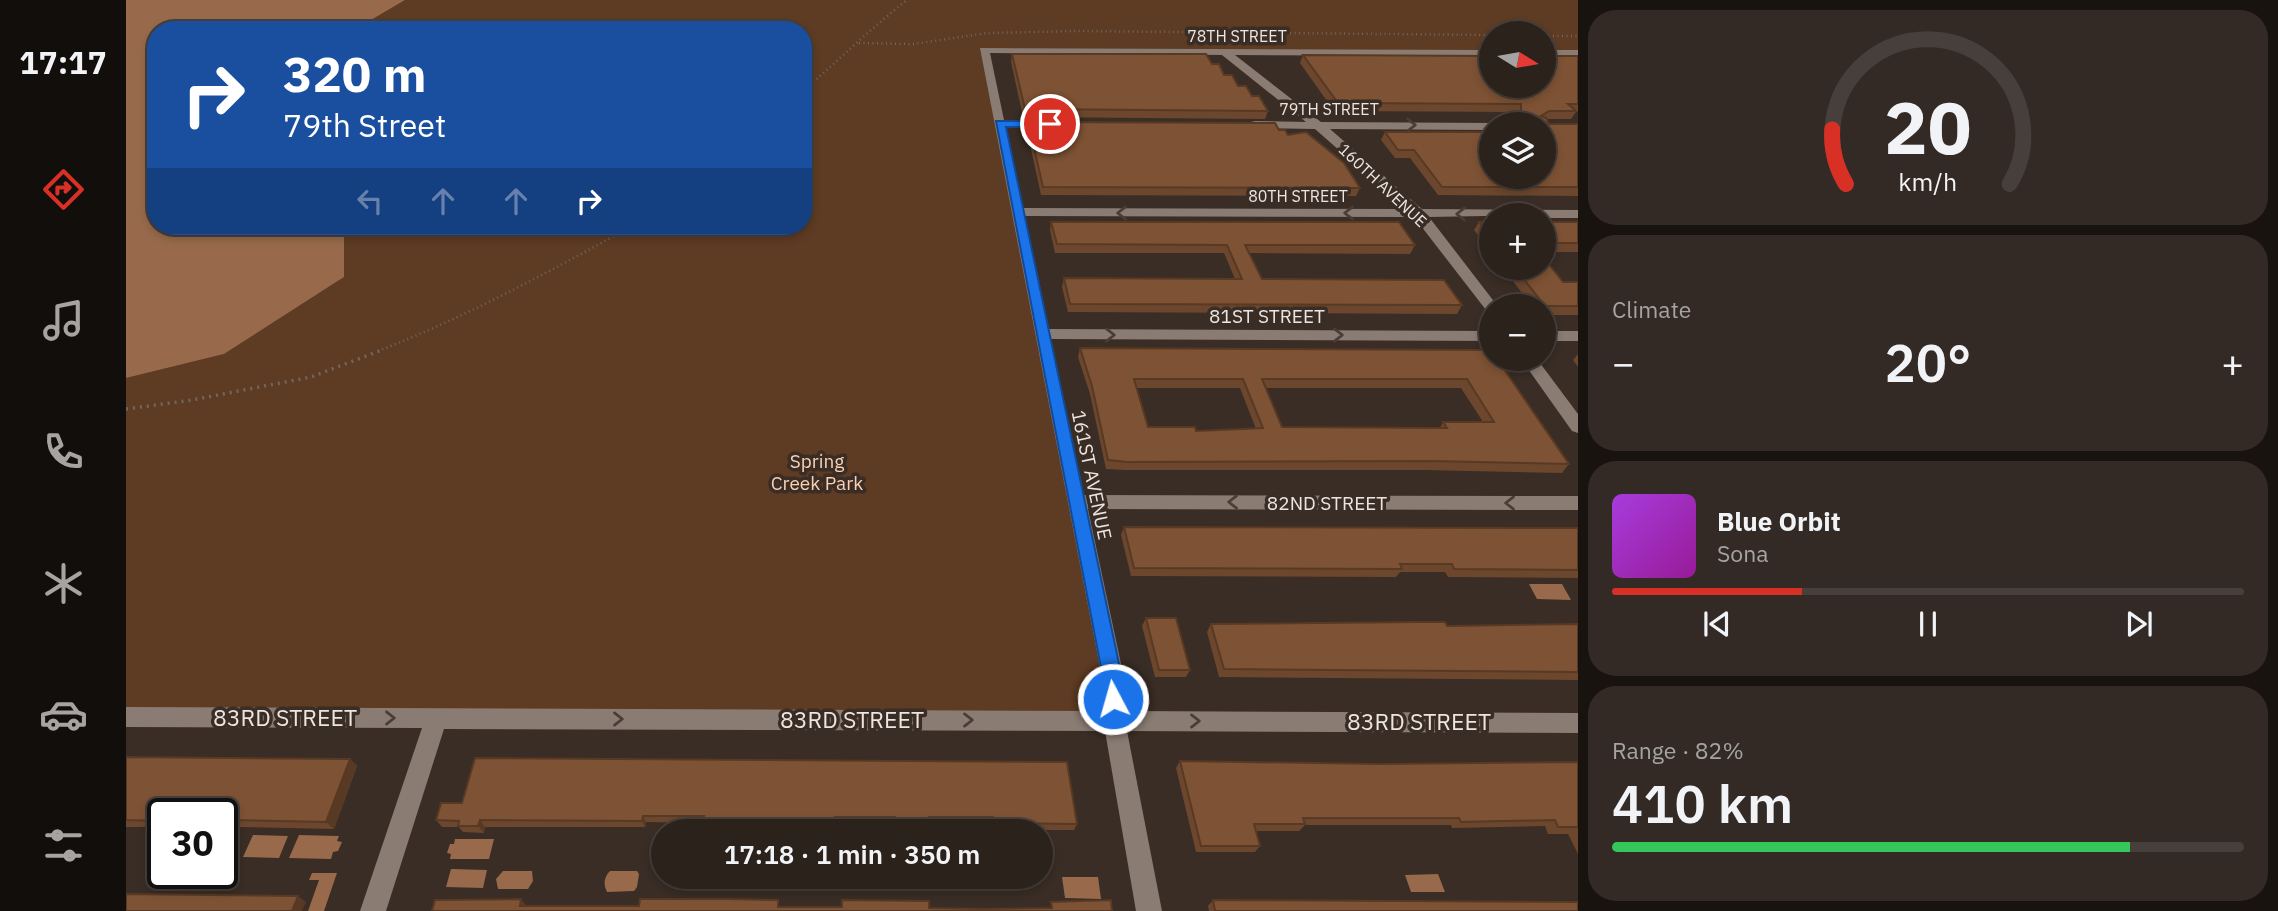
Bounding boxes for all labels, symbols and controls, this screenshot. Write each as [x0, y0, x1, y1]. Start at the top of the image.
north arrow [1479, 21, 1556, 98]
map controls [1479, 21, 1556, 371]
street label: 78TH STREET [1187, 26, 1287, 46]
text: 17:17 [19, 41, 107, 83]
text: 320 m [283, 42, 427, 105]
icon: right [168, 49, 259, 140]
text: 20 [1884, 79, 1972, 174]
pin [1020, 94, 1080, 154]
street label: 79TH STREET [1279, 99, 1379, 119]
text: 79th Street [283, 104, 446, 146]
icon: arrive [1031, 105, 1069, 143]
button: layers [1479, 112, 1556, 189]
one-way arrow [1406, 118, 1417, 133]
street label: 160TH AVENUE [1335, 139, 1431, 231]
text: km/h [1899, 164, 1957, 197]
icon: directions [39, 165, 88, 214]
icon: left [351, 182, 389, 220]
icon: ahead [424, 182, 462, 220]
icon: ahead [497, 182, 535, 220]
icon: right [570, 182, 608, 220]
street label: 80TH STREET [1248, 186, 1348, 206]
button: + [1479, 203, 1556, 280]
one-way arrow [1116, 205, 1127, 221]
one-way arrow [1344, 205, 1354, 221]
one-way arrow [1455, 206, 1466, 221]
button: − [1479, 294, 1556, 371]
text: Climate [1612, 294, 1691, 324]
icon: music [39, 296, 88, 345]
street label: 81ST STREET [1209, 304, 1325, 328]
one-way arrow [1105, 327, 1116, 342]
one-way arrow [1333, 328, 1344, 343]
text: 20° [1885, 329, 1971, 396]
text: − [1612, 338, 1635, 387]
text: + [2221, 338, 2244, 387]
street label: 161ST AVENUE [1067, 408, 1117, 542]
icon: phone [39, 427, 88, 476]
park label: Spring Creek Park [771, 449, 863, 495]
street label: 82ND STREET [1267, 491, 1387, 515]
one-way arrow [1228, 495, 1239, 510]
one-way arrow [1504, 495, 1515, 511]
text: Blue Orbit [1717, 504, 1841, 538]
text: Sona [1717, 538, 1769, 568]
icon: climate [39, 559, 88, 608]
icon: previous [1698, 605, 1736, 643]
icon: pause [1909, 605, 1947, 643]
icon: next [2120, 605, 2158, 643]
position arrow [1076, 662, 1150, 736]
icon: car [39, 690, 88, 739]
street label: 83RD STREET [213, 702, 357, 732]
street label: 83RD STREET [780, 704, 924, 734]
street label: 83RD STREET [1347, 706, 1491, 736]
one-way arrow [385, 710, 396, 726]
one-way arrow [613, 711, 623, 727]
one-way arrow [963, 712, 973, 728]
one-way arrow [1190, 713, 1201, 729]
text: Range · 82% [1612, 735, 1744, 765]
text: 410 km [1612, 770, 1793, 837]
speed limit sign: 30 [147, 798, 238, 889]
icon: filters [39, 821, 88, 870]
text: 17:18 · 1 min · 350 m [724, 837, 980, 871]

